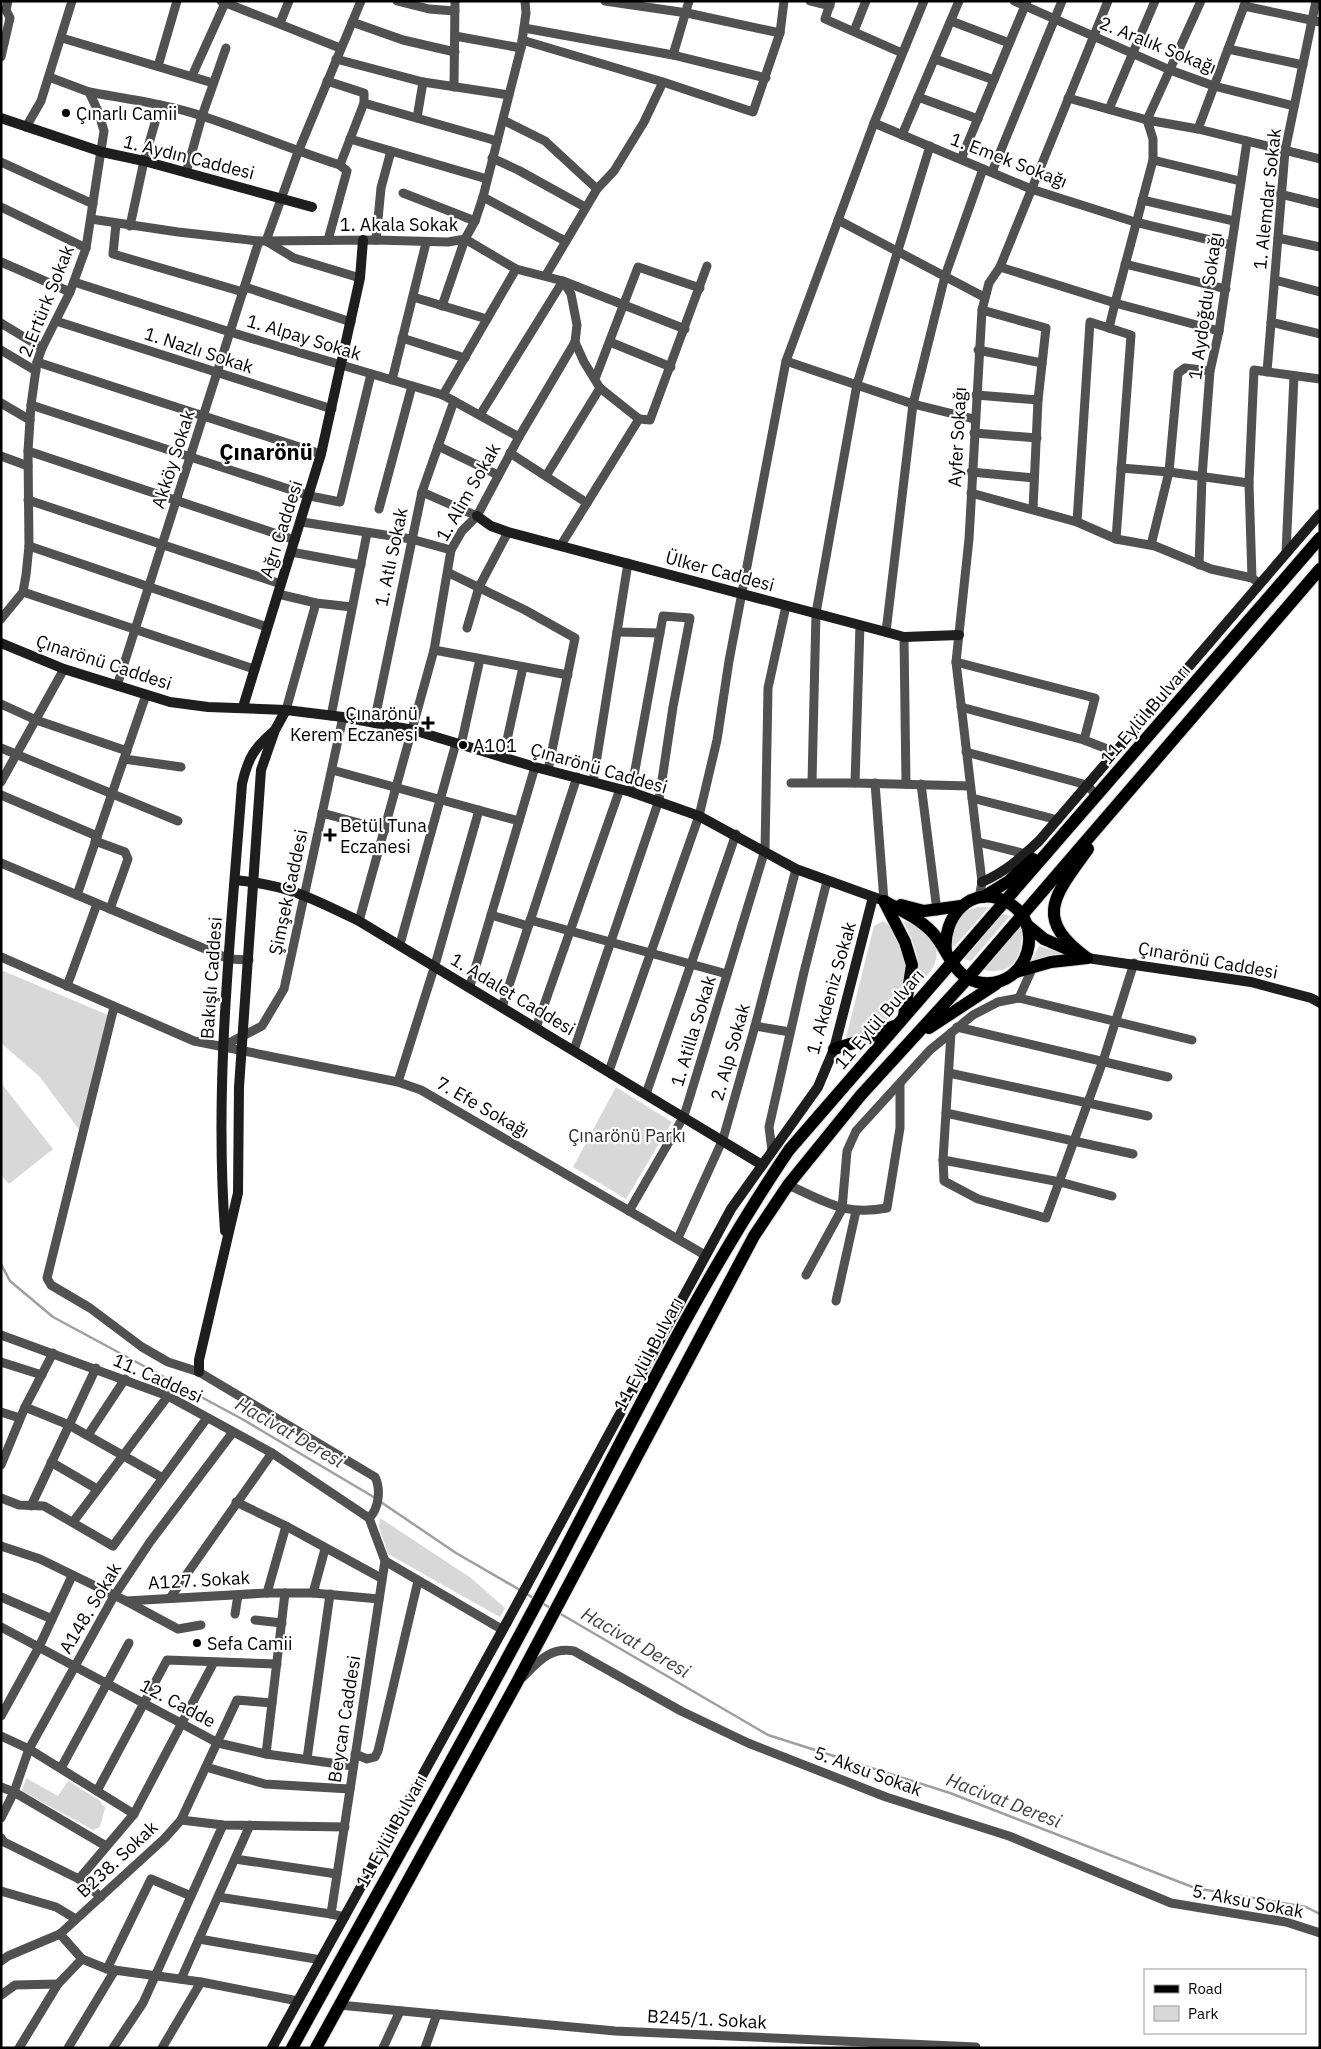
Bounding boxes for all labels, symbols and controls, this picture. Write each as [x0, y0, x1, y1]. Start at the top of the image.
street label: 2. Aralık Sokağı [1096, 11, 1220, 79]
place label: Çınarlı Camii [76, 102, 177, 125]
marker: Çınarlı Camii [60, 107, 72, 119]
street label: 1. Emek Sokağı [947, 127, 1071, 193]
street label: 1. Alemdar Sokak [1248, 127, 1286, 271]
street label: 1. Aydın Caddesi [121, 130, 257, 184]
street label: 1. Akala Sokak [340, 213, 459, 236]
street label: 1. Aydoğdu Sokağı [1183, 231, 1227, 381]
street label: 2.Ertürk Sokak [13, 241, 79, 360]
street label: 1. Alpay Sokak [244, 309, 365, 365]
street label: 1. Nazlı Sokak [142, 322, 257, 379]
street label: Ayfer Sokağı [943, 386, 971, 488]
street label: Akköy Sokak [146, 406, 200, 511]
district label: Çınarönü [219, 437, 313, 466]
street label: 1. Alim Sokak [431, 438, 506, 545]
street label: Ağrı Caddesi [254, 477, 308, 581]
street label: 1. Atlı Sokak [369, 505, 413, 608]
street label: Ülker Caddesi [663, 545, 777, 597]
street label: Çınarönü Caddesi [33, 629, 175, 695]
street label: 11 Eylül Bulvarı [1095, 659, 1195, 769]
place label: Çınarönü Kerem Eczanesi [290, 702, 418, 746]
marker: Çınarönü Kerem Eczanesi [422, 717, 434, 729]
place label: A101 [473, 734, 517, 757]
street label: Çınarönü Caddesi [528, 737, 670, 799]
marker: A101 [457, 739, 469, 751]
place label: Betül Tuna Eczanesi [340, 814, 427, 858]
street label: Şimşek Caddesi [263, 827, 313, 957]
marker: Betül Tuna Eczanesi [324, 829, 336, 841]
street label: Bakışlı Caddesi [195, 916, 227, 1040]
street label: 1. Akdeniz Sokak [801, 918, 861, 1057]
street label: Çınarönü Caddesi [1136, 936, 1280, 984]
street label: 1. Adalet Caddesi [446, 948, 580, 1040]
street label: 11 Eylül Bulvarı [829, 964, 929, 1074]
street label: 1. Atilla Sokak [665, 972, 721, 1089]
street label: 2. Alp Sokak [705, 1000, 755, 1103]
street label: 7. Efe Sokağı [432, 1071, 534, 1143]
park label: Çınarönü Parkı [568, 1124, 686, 1147]
street label: 11 Eylül Bulvarı [608, 1293, 688, 1415]
street label: 11. Caddesi [110, 1348, 206, 1408]
water label: Hacivat Deresi [231, 1391, 350, 1473]
street label: A148. Sokak [54, 1558, 126, 1658]
street label: A127. Sokak [147, 1566, 251, 1594]
water label: Hacivat Deresi [577, 1601, 696, 1683]
place label: Sefa Camii [207, 1632, 293, 1655]
marker: Sefa Camii [191, 1637, 203, 1649]
street label: Beycan Caddesi [323, 1654, 365, 1784]
street label: 12. Cadde [136, 1674, 220, 1733]
street label: 5. Aksu Sokak [811, 1741, 926, 1801]
water label: Hacivat Deresi [943, 1767, 1066, 1833]
street label: 11 Eylül Bulvarı [350, 1770, 432, 1892]
street label: B238. Sokak [72, 1815, 163, 1902]
street label: 5. Aksu Sokak [1190, 1879, 1306, 1923]
legend [1144, 1969, 1306, 2034]
text: Road [1188, 1979, 1223, 1998]
street label: B245/1. Sokak [646, 2004, 768, 2034]
text: Park [1188, 2004, 1218, 2023]

